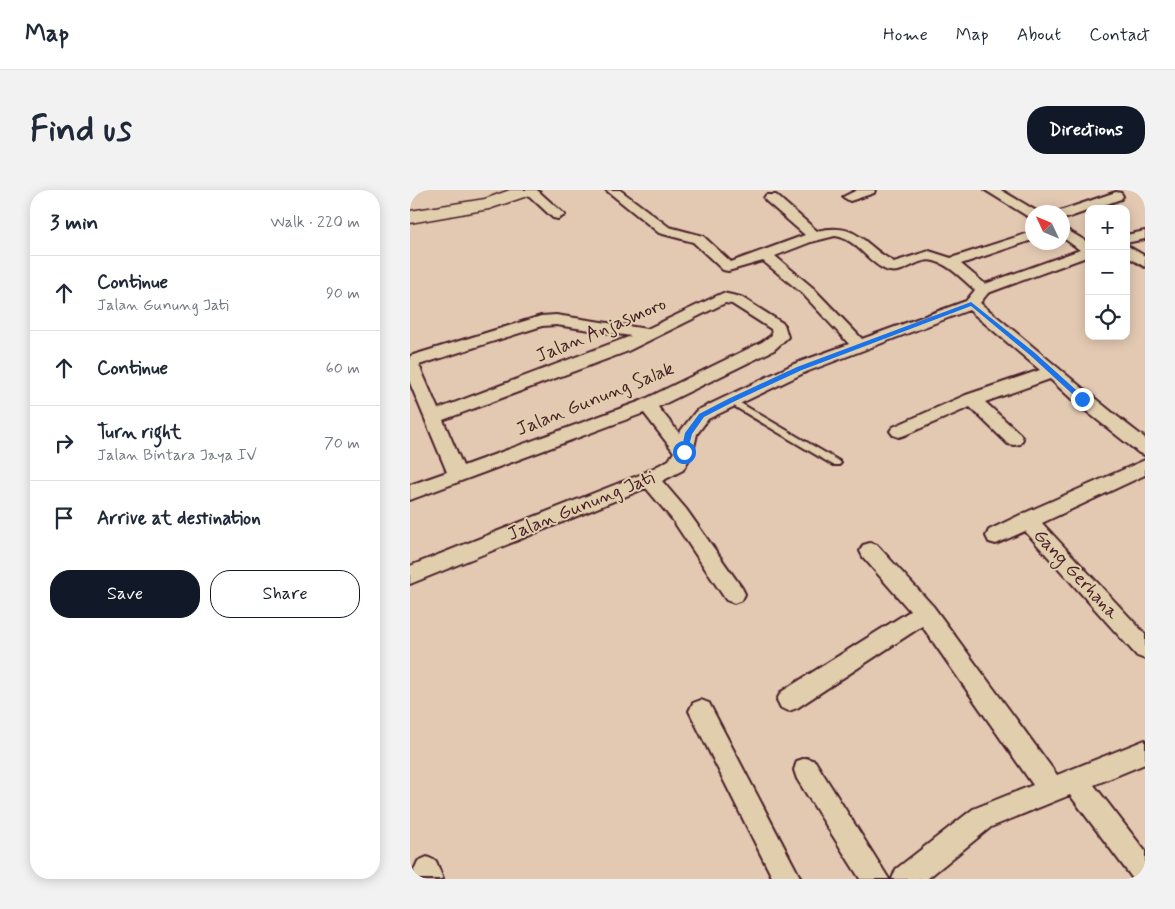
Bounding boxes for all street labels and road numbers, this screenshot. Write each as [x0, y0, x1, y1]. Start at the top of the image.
street label: Jalan Anjasmoro [532, 291, 670, 370]
street label: Jalan Gunung Salak [512, 356, 678, 443]
street label: Jalan Gunung Jati [504, 465, 659, 548]
street label: Gang Gerhana [1026, 523, 1125, 626]

